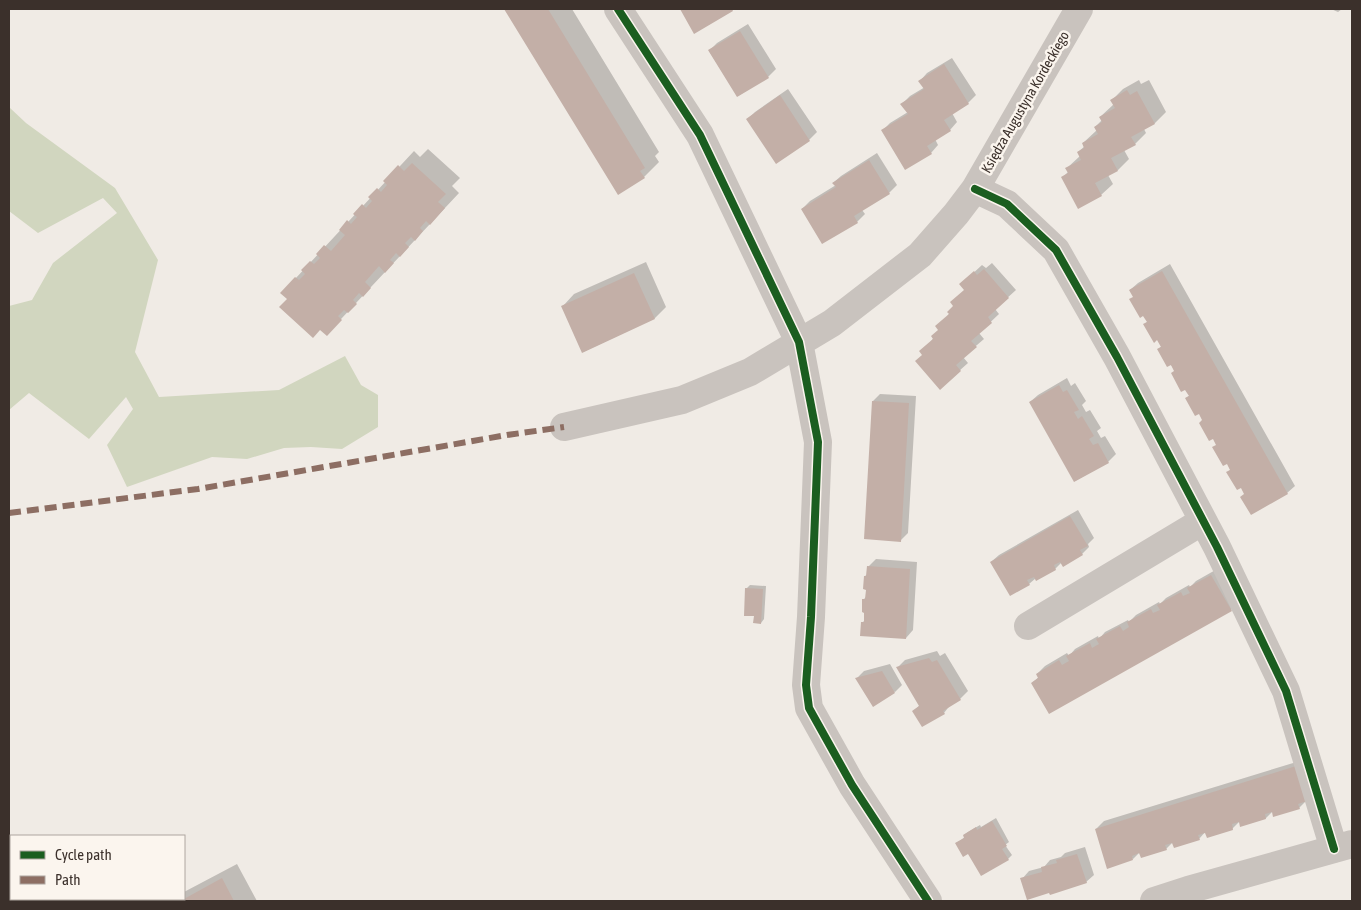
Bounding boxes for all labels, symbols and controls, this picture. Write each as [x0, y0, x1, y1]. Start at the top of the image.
street label: Księdza Augustyna Kordeckiego [978, 28, 1072, 176]
legend [10, 835, 185, 900]
text: Cycle path [55, 846, 112, 863]
text: Path [55, 871, 81, 888]

